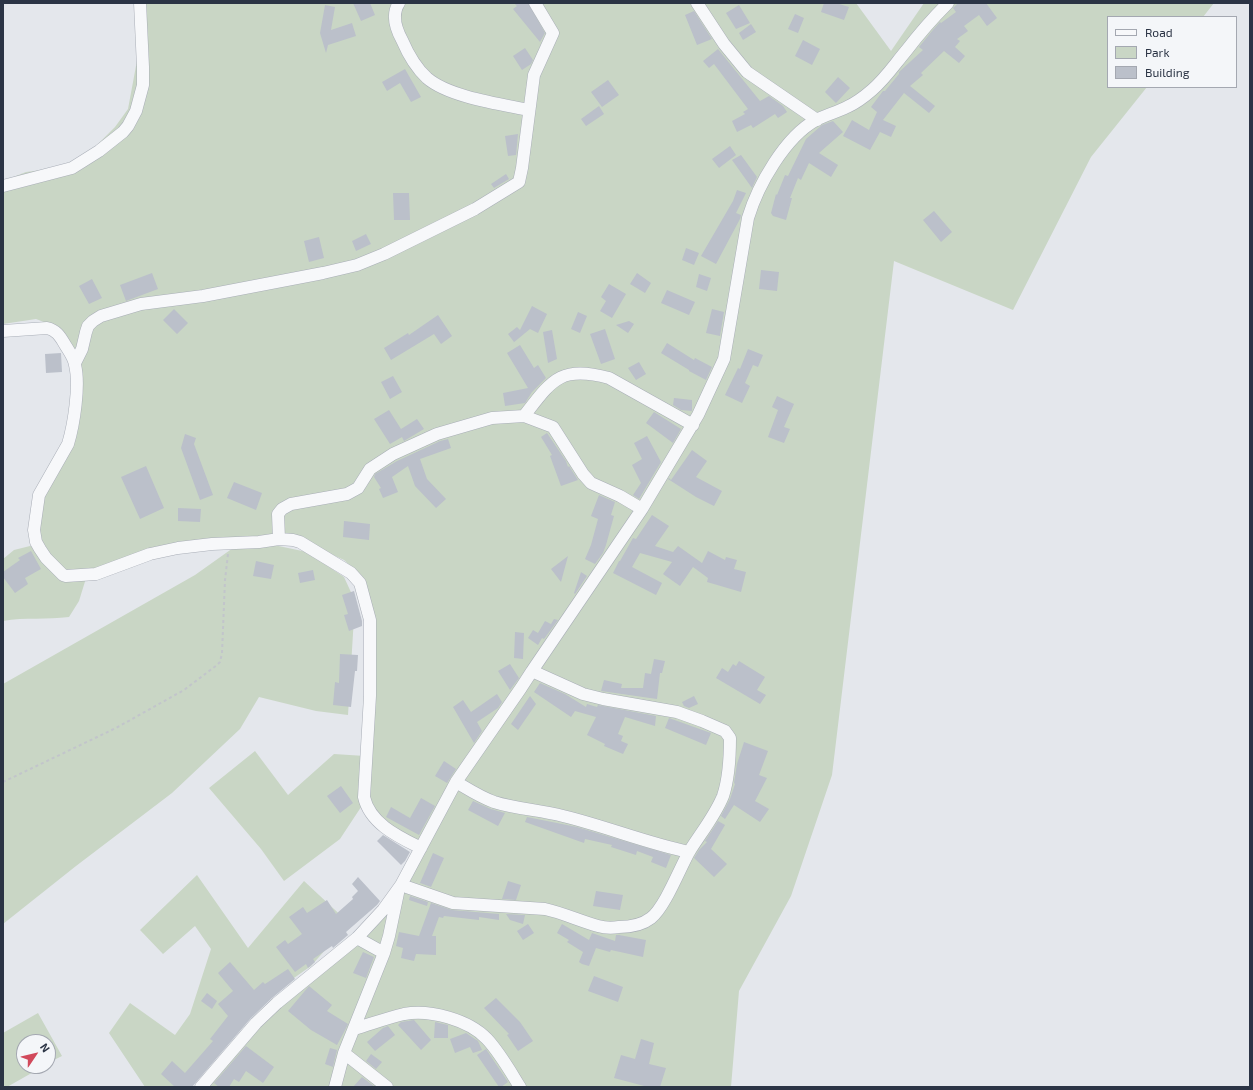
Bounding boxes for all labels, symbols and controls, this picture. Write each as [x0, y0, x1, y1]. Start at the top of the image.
legend [1107, 16, 1237, 88]
text: Road [1145, 25, 1173, 39]
text: Park [1145, 45, 1170, 59]
text: Building [1145, 65, 1189, 79]
north arrow [16, 1034, 56, 1074]
text: N [38, 1040, 53, 1054]

